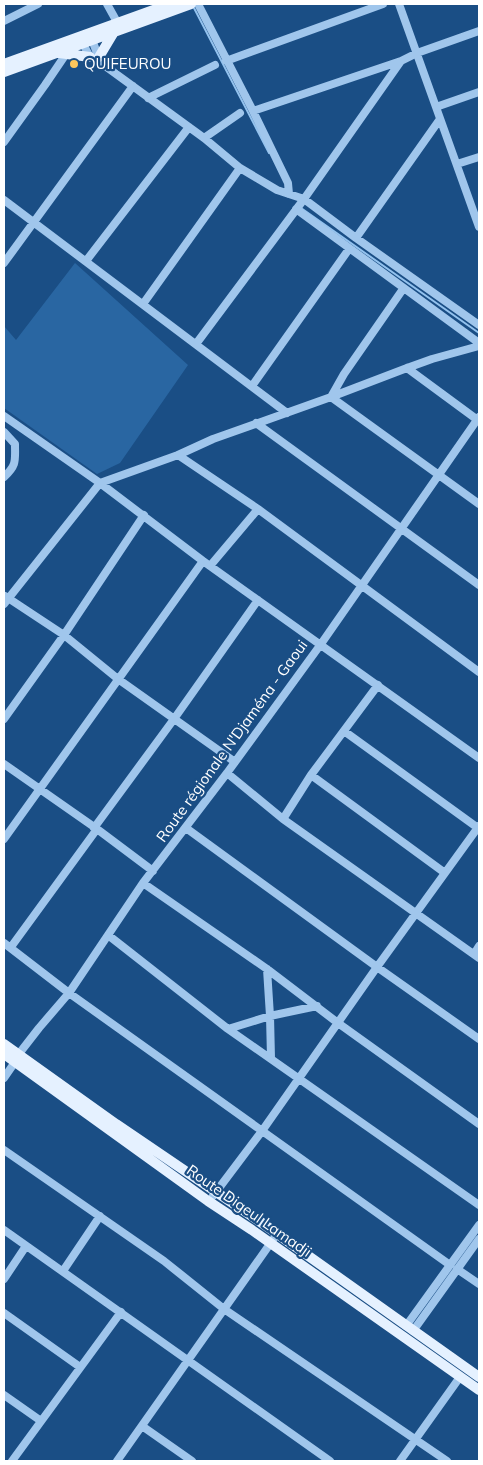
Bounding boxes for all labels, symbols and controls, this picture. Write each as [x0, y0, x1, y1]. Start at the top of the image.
place label: QUIFEUROU [84, 54, 171, 73]
marker: QUIFEUROU [68, 58, 80, 70]
street label: Route régionale N'Djaména - Gaoui [152, 636, 311, 845]
street label: Route Digeul Lamadji [183, 1160, 315, 1261]

